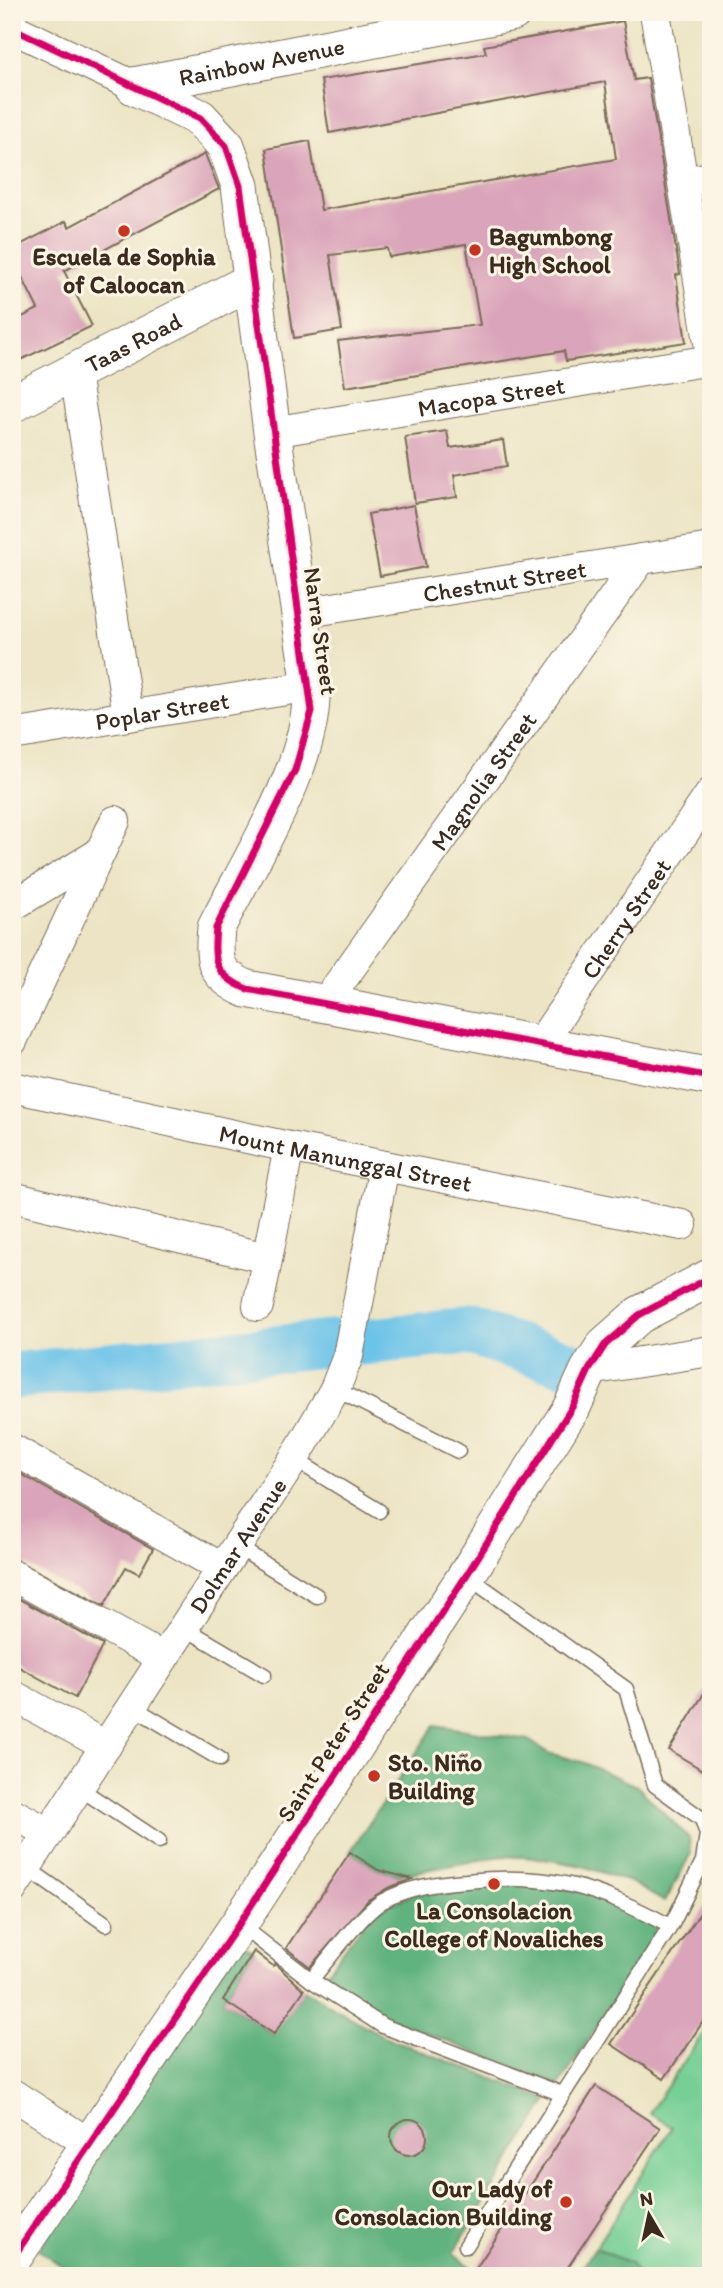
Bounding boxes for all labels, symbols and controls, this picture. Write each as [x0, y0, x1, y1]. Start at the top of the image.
street label: Rainbow Avenue [176, 31, 347, 91]
place label: Bagumbong High School [489, 222, 613, 280]
marker: Escuela de Sophia of Caloocan [116, 223, 132, 239]
place label: Escuela de Sophia of Caloocan [32, 242, 216, 299]
marker: Bagumbong High School [467, 242, 483, 258]
street label: Taas Road [80, 305, 186, 379]
street label: Macopa Street [415, 370, 567, 422]
street label: Chestnut Street [421, 554, 588, 608]
street label: Narra Street [298, 565, 344, 697]
street label: Poplar Street [93, 685, 231, 736]
street label: Magnolia Street [424, 706, 542, 856]
street label: Cherry Street [574, 853, 677, 984]
street label: Mount Manunggal Street [217, 1118, 474, 1197]
street label: Dolmar Avenue [182, 1472, 292, 1619]
street label: Saint Peter Street [271, 1657, 395, 1827]
place label: Sto. Niño Building [388, 1748, 482, 1806]
marker: Sto. Niño Building [366, 1768, 382, 1784]
marker: La Consolacion College of Novaliches [486, 1876, 502, 1892]
place label: La Consolacion College of Novaliches [384, 1896, 604, 1954]
place label: Our Lady of Consolacion Building [335, 2174, 553, 2232]
north arrow [614, 2180, 684, 2250]
text: N [638, 2186, 655, 2211]
marker: Our Lady of Consolacion Building [558, 2194, 574, 2210]

